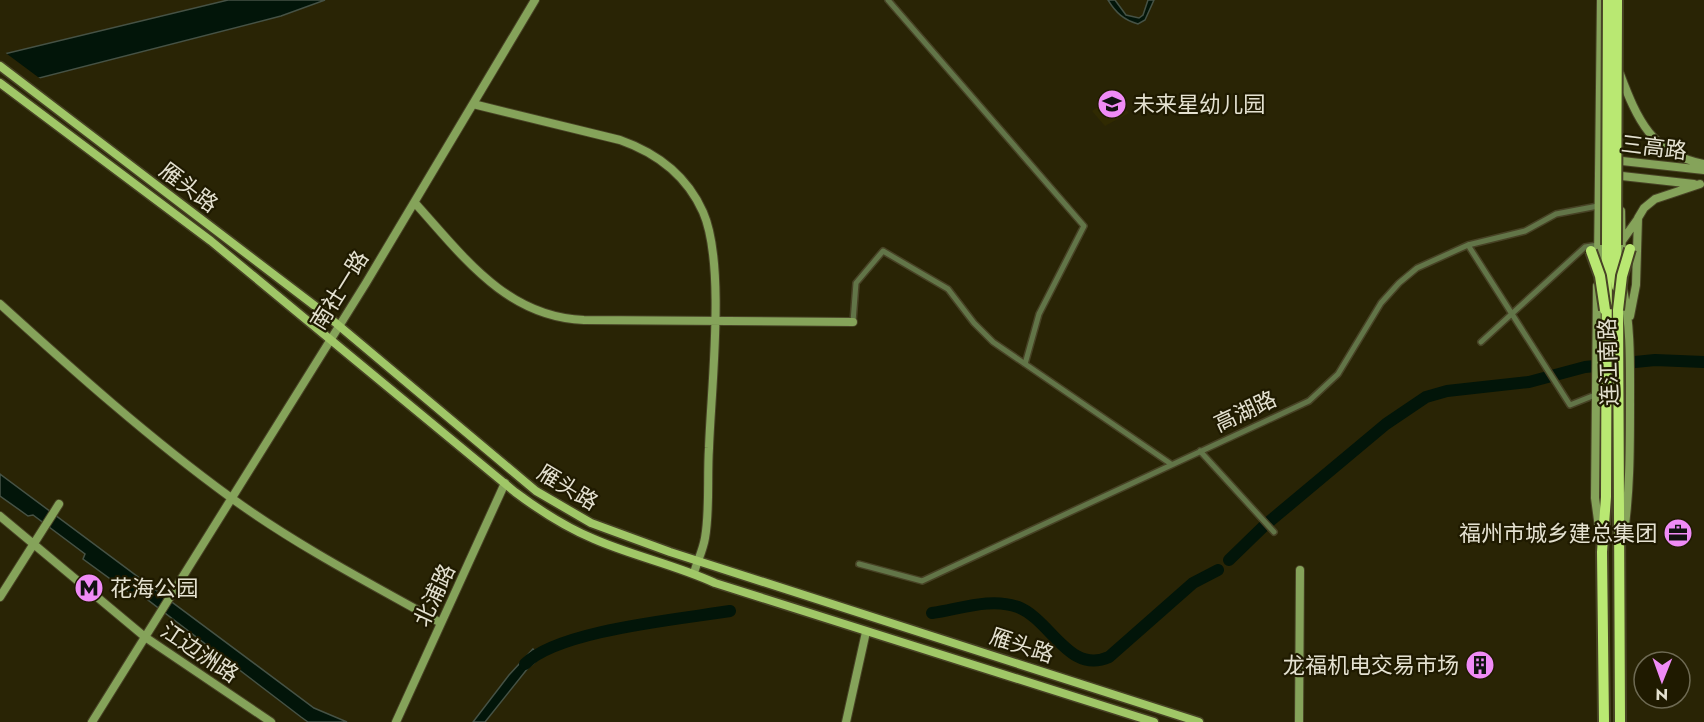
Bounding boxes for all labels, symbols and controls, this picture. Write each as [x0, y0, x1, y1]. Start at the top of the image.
school or university icon: 未来星幼儿园 [1096, 88, 1128, 120]
place label: 未来星幼儿园 [1133, 88, 1265, 120]
street label: 三高路 [1619, 127, 1689, 167]
street label: 雁头路 [153, 154, 225, 220]
street label: 南社一路 [302, 244, 376, 336]
street label: 连江南路 [1590, 317, 1626, 407]
street label: 高湖路 [1208, 383, 1282, 439]
street label: 雁头路 [531, 456, 605, 518]
place label: 福州市城乡建总集团 [1459, 517, 1657, 549]
office icon: 福州市城乡建总集团 [1662, 517, 1694, 549]
street label: 北浦路 [406, 558, 462, 632]
metro station icon: 花海公园 [73, 572, 105, 604]
place label: 花海公园 [110, 572, 198, 604]
street label: 江边洲路 [155, 614, 245, 690]
street label: 雁头路 [986, 620, 1058, 670]
place label: 龙福机电交易市场 [1283, 649, 1459, 681]
building icon: 龙福机电交易市场 [1464, 649, 1496, 681]
north arrow [1632, 650, 1692, 710]
text: N [1655, 683, 1668, 706]

